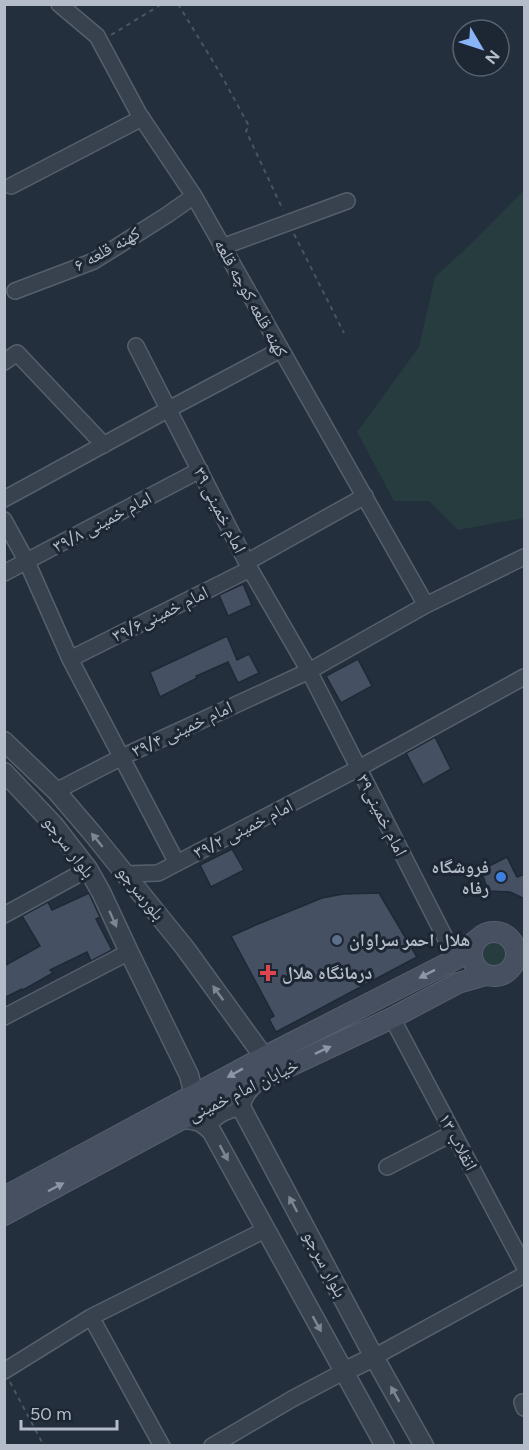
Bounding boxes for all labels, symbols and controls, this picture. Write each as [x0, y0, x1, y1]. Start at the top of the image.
north arrow [451, 18, 511, 78]
text: N [481, 46, 504, 68]
street label: کهنه قلعه ۶ [70, 222, 144, 276]
street label: کهنه قلعه کوچه قلعه [209, 235, 293, 361]
street label: امام خمینی ۳۹ [188, 463, 251, 557]
street label: امام خمینی ۳۹/۸ [49, 487, 156, 558]
street label: امام خمینی۳۹/۶ [108, 581, 212, 648]
street label: امام خمینی ۳۹/۴ [128, 696, 236, 763]
street label: امام خمینی۳۹ [351, 770, 412, 860]
street label: امام خمینی ۳۹/۲ [189, 794, 297, 864]
street label: بلوار سرجو [38, 811, 100, 883]
one-way arrow [91, 832, 104, 847]
place label: فروشگاه رفاه [431, 856, 489, 899]
street label: بلورسرجو [112, 861, 170, 925]
marker: فروشگاه رفاه [494, 870, 508, 884]
one-way arrow [109, 911, 118, 928]
place label: هلال احمر سراوان [349, 929, 470, 951]
marker: هلال احمر سراوان [330, 933, 344, 947]
place label: درمانگاه هلال [282, 962, 373, 984]
marker: درمانگاه هلال [259, 964, 277, 982]
one-way arrow [419, 969, 436, 979]
one-way arrow [212, 985, 224, 1000]
one-way arrow [315, 1046, 332, 1055]
street label: خیابان امام خمینی [184, 1054, 302, 1127]
one-way arrow [226, 1068, 243, 1078]
street label: انقلاب ۱۳ [434, 1110, 482, 1174]
one-way arrow [219, 1145, 229, 1162]
one-way arrow [48, 1182, 65, 1192]
one-way arrow [288, 1196, 298, 1213]
street label: بلوار سرجو [298, 1227, 352, 1301]
one-way arrow [312, 1316, 322, 1333]
one-way arrow [391, 1386, 401, 1403]
scale bar [21, 1393, 117, 1431]
text: 50 m [30, 1403, 72, 1425]

